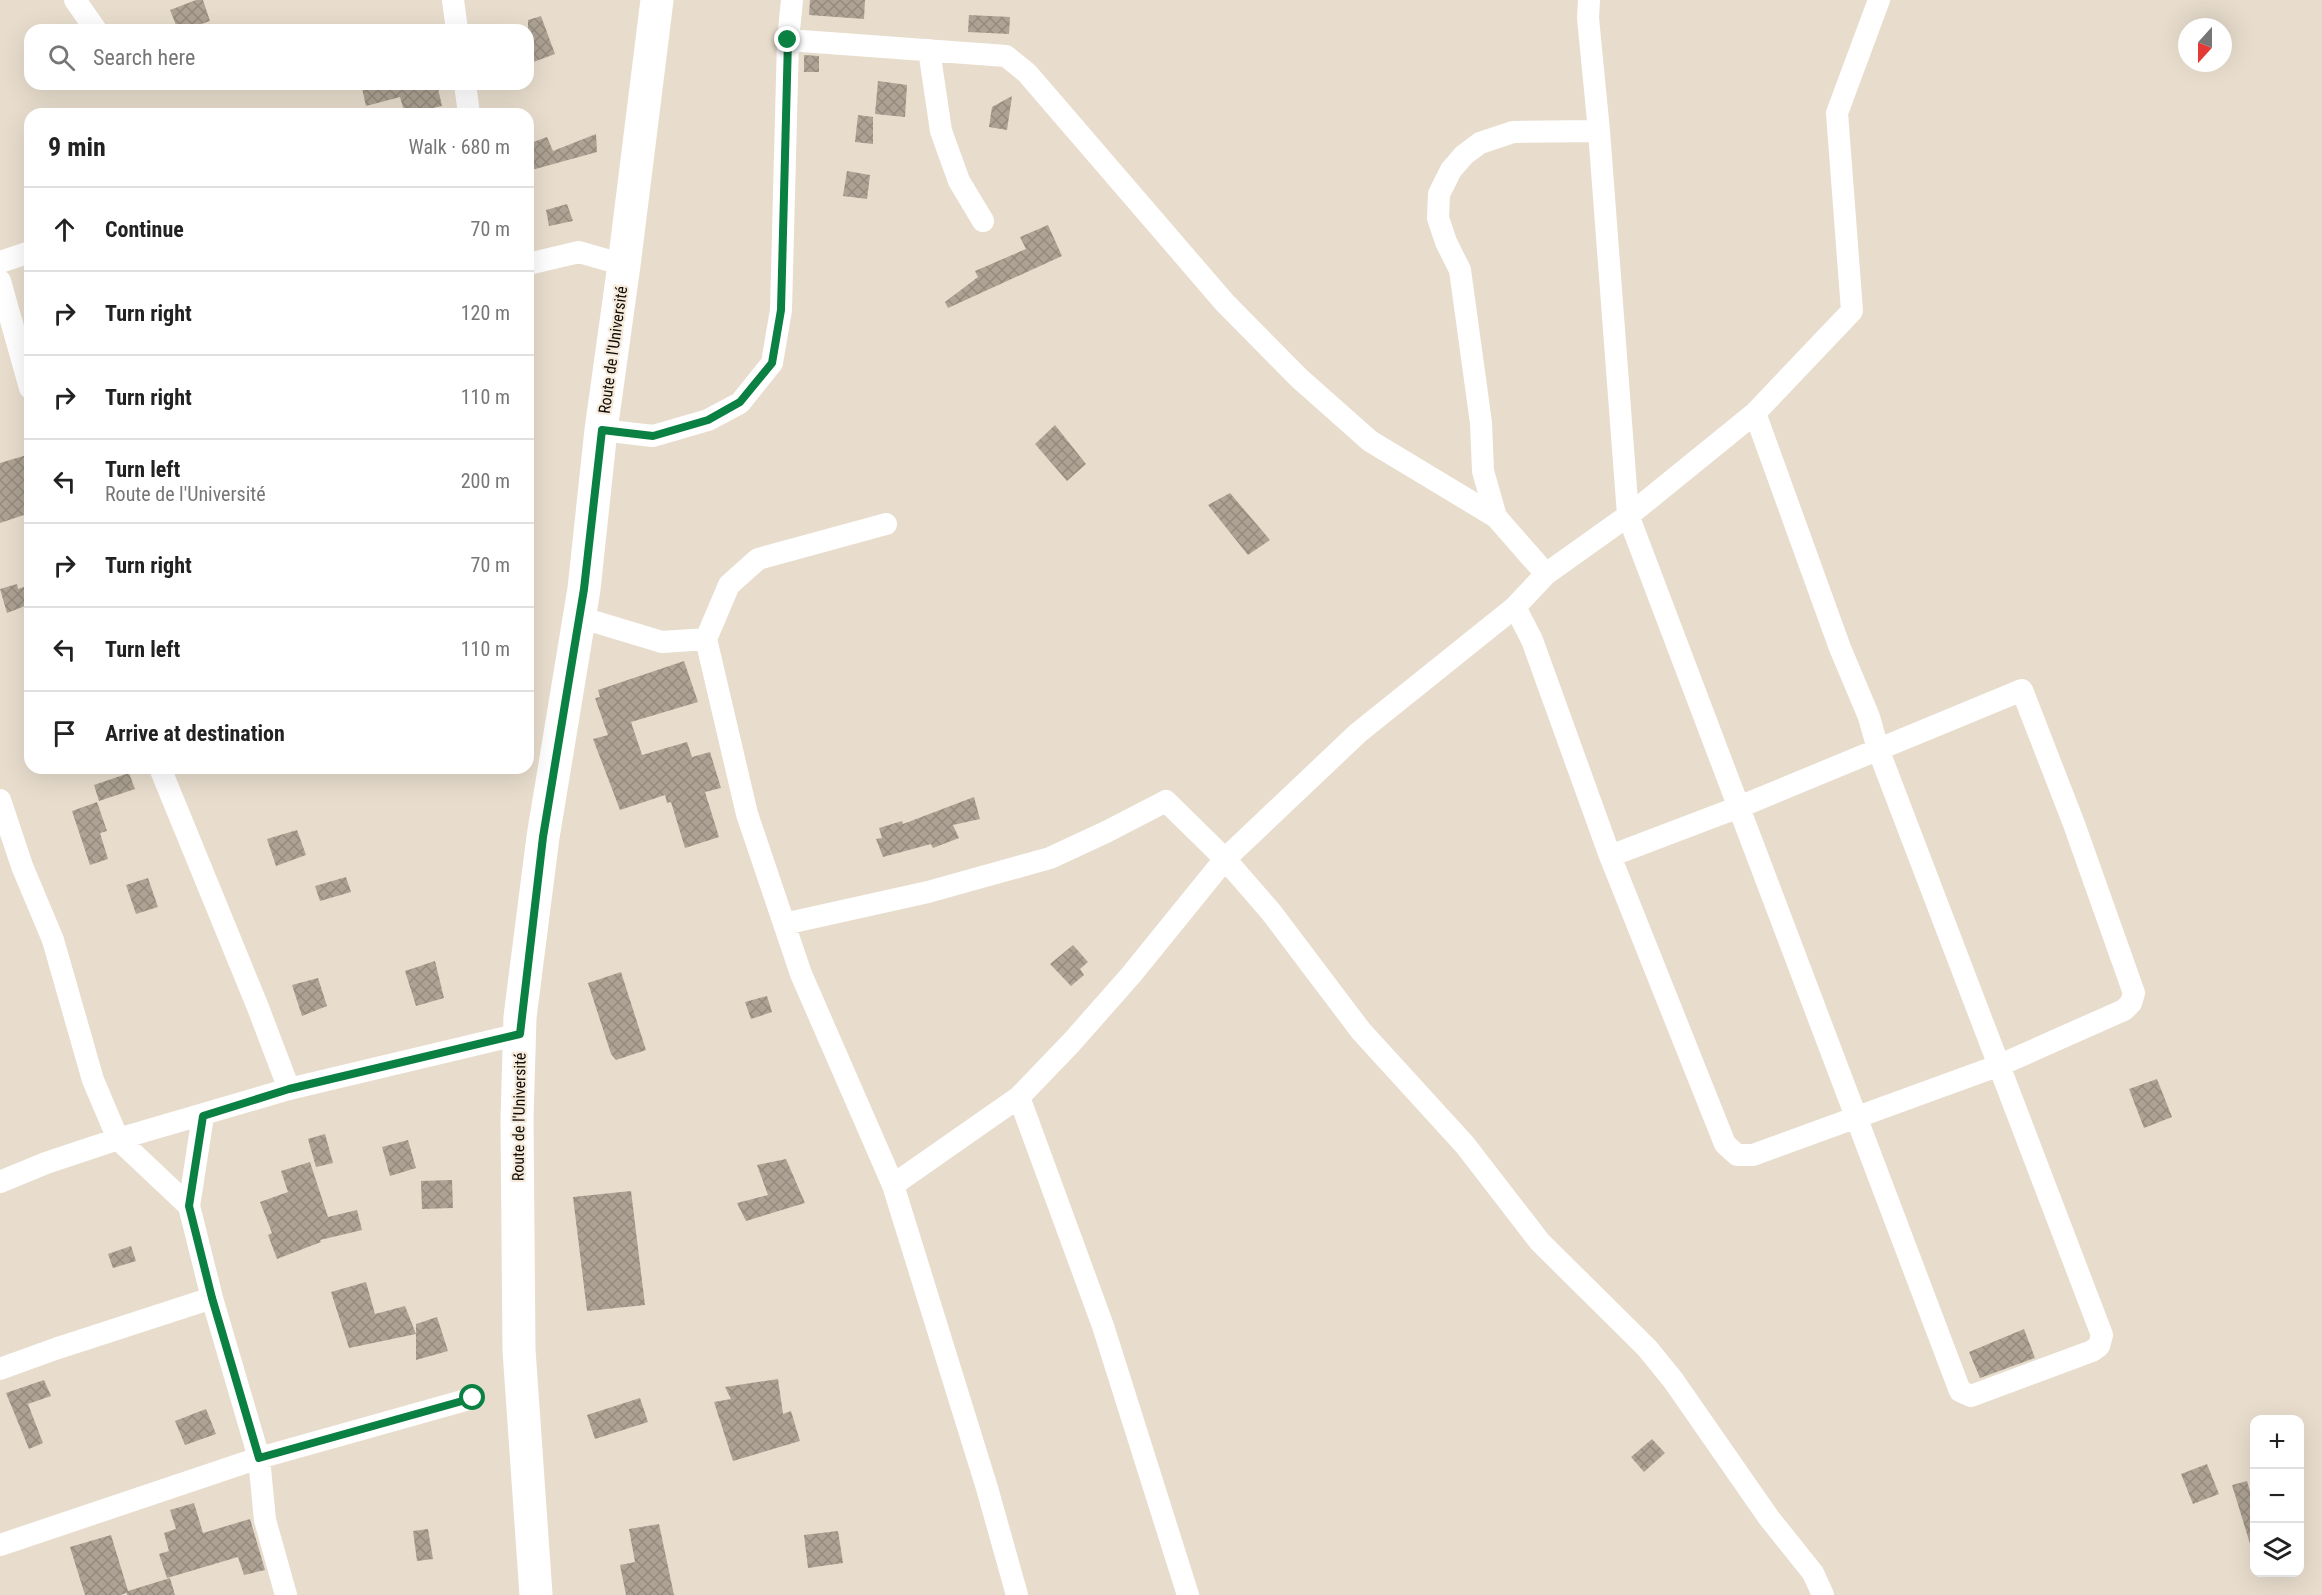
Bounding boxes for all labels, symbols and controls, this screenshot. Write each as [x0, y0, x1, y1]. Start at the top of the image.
north arrow [2178, 18, 2232, 72]
search box [24, 24, 534, 90]
route end [774, 26, 800, 52]
icon: search [45, 41, 78, 74]
text: Search here [93, 45, 195, 70]
text: 9 min [48, 132, 106, 162]
text: Walk · 680 m [409, 135, 510, 159]
icon: ahead [48, 213, 81, 246]
text: Continue [105, 217, 184, 242]
text: 70 m [471, 217, 510, 241]
street label: Route de l'Université [595, 285, 631, 415]
icon: right [48, 297, 81, 330]
text: Turn right [105, 301, 192, 326]
text: 120 m [461, 301, 510, 325]
icon: right [48, 381, 81, 414]
text: Turn right [105, 385, 192, 410]
text: 110 m [461, 385, 510, 409]
text: Turn left [105, 457, 180, 482]
icon: left [48, 465, 81, 498]
text: 200 m [461, 469, 510, 493]
text: Route de l'Université [105, 482, 266, 506]
icon: right [48, 549, 81, 582]
text: Turn right [105, 553, 192, 578]
text: 70 m [471, 553, 510, 577]
icon: left [48, 633, 81, 666]
text: Turn left [105, 637, 180, 662]
text: 110 m [461, 637, 510, 661]
icon: arrive [48, 717, 81, 750]
text: Arrive at destination [105, 721, 285, 746]
street label: Route de l'Université [508, 1053, 530, 1181]
route start [459, 1384, 485, 1410]
map controls [2250, 1415, 2304, 1577]
button: + [2250, 1415, 2304, 1469]
button: − [2250, 1469, 2304, 1523]
button: layers [2250, 1523, 2304, 1577]

